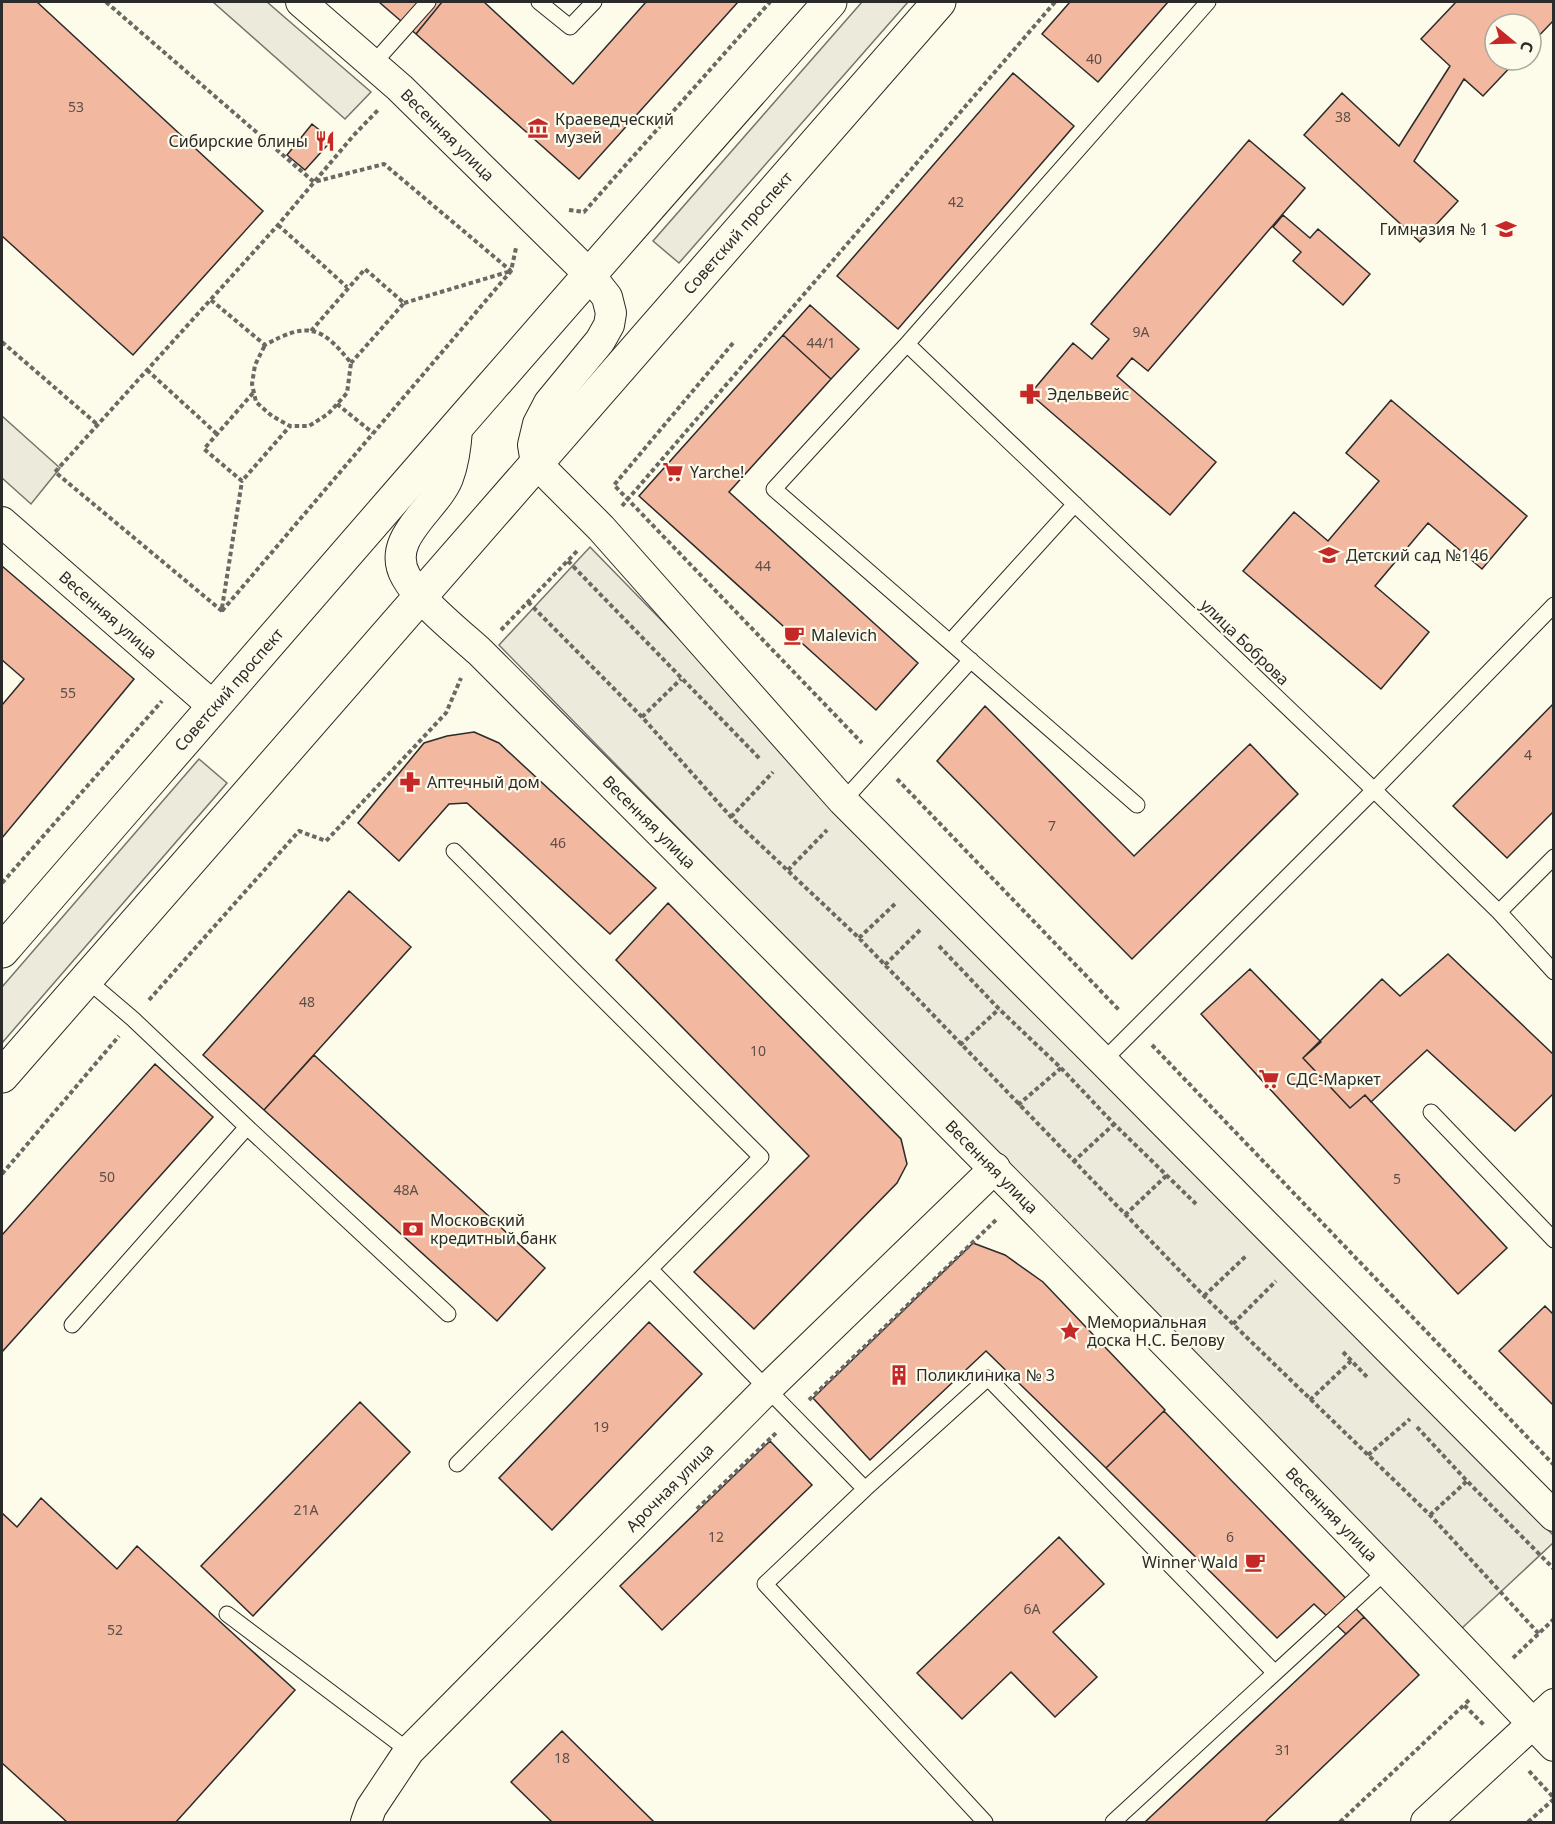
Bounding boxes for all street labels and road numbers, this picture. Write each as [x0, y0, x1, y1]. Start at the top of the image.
street label: Весенняя улица [396, 84, 499, 186]
street label: Советский проспект [678, 166, 798, 299]
street label: Весенняя улица [54, 566, 162, 664]
street label: улица Боброва [1196, 594, 1294, 690]
street label: Советский проспект [169, 623, 289, 756]
street label: Весенняя улица [598, 770, 701, 873]
street label: Весенняя улица [941, 1115, 1043, 1218]
street label: Арочная улица [621, 1438, 718, 1537]
street label: Весенняя улица [1281, 1462, 1383, 1566]

